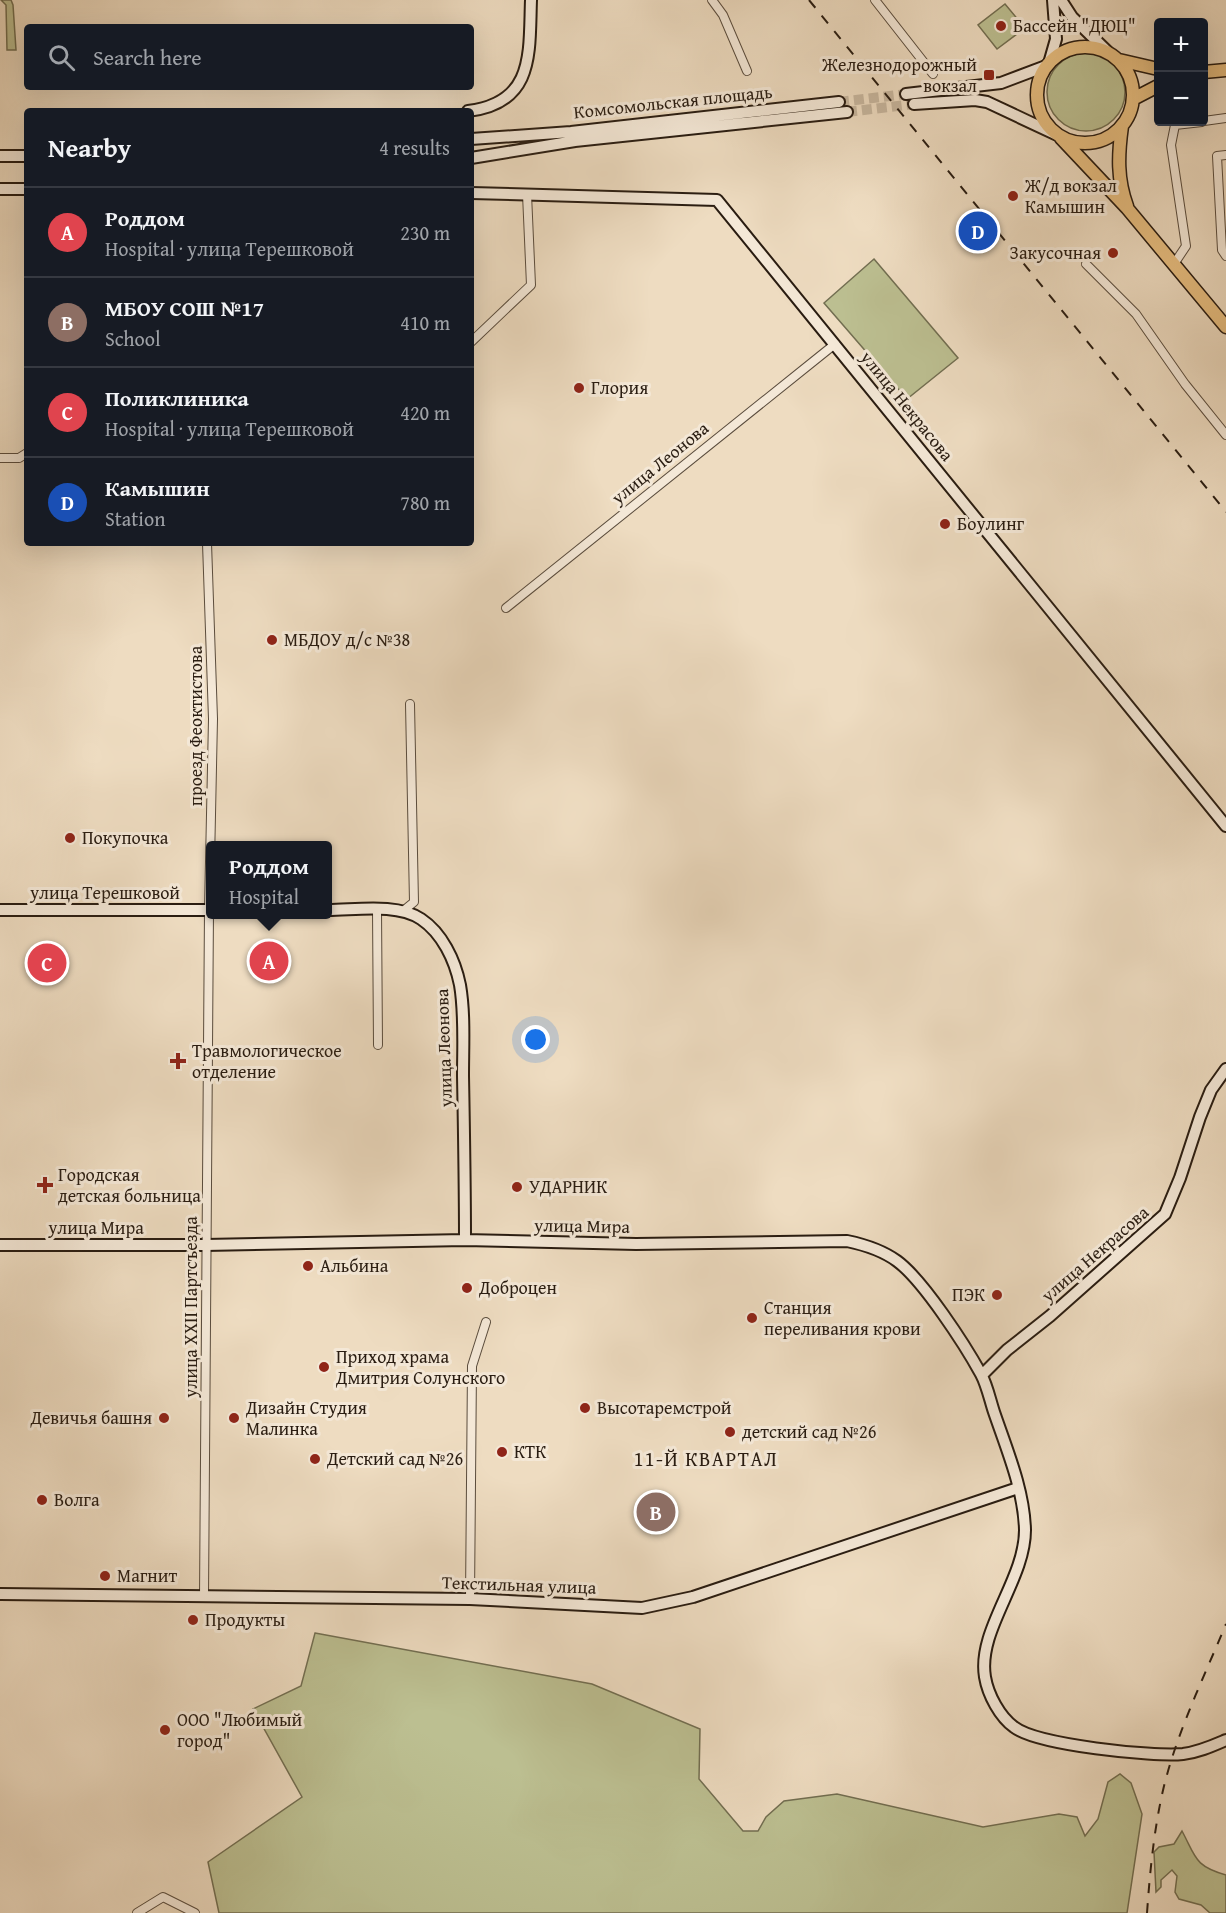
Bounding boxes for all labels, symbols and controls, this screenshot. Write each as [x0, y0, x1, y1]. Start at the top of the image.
place label: Бассейн "ДЮЦ" [1013, 12, 1136, 39]
map controls [1154, 18, 1208, 126]
button: + [1154, 18, 1208, 72]
marker: Бассейн "ДЮЦ" [994, 19, 1008, 33]
search box [24, 24, 474, 90]
icon: search [45, 41, 78, 74]
text: Search here [93, 41, 202, 73]
place label: Железнодорожный вокзал [821, 51, 977, 99]
marker: Железнодорожный вокзал [982, 68, 996, 82]
button: − [1154, 72, 1208, 126]
street label: Комсомольская площадь [572, 78, 774, 125]
text: Nearby [48, 128, 131, 167]
text: 4 results [379, 133, 450, 162]
place label: Ж/д вокзал Камышин [1024, 172, 1117, 220]
marker: Ж/д вокзал Камышин [1006, 189, 1020, 203]
text: Роддом [105, 202, 185, 234]
pin: D [958, 208, 998, 254]
text: A [61, 218, 74, 247]
text: 230 m [400, 218, 450, 247]
text: Hospital · улица Терешковой [105, 234, 354, 263]
place label: Закусочная [1010, 239, 1101, 266]
marker: Закусочная [1106, 246, 1120, 260]
text: МБОУ СОШ №17 [105, 292, 264, 324]
text: B [61, 308, 74, 337]
text: 410 m [400, 308, 450, 337]
text: School [105, 324, 161, 353]
street label: улица Некрасова [854, 344, 961, 467]
place label: Глория [591, 374, 648, 401]
marker: Глория [572, 381, 586, 395]
text: Поликлиника [105, 382, 249, 414]
text: C [62, 398, 73, 427]
text: 420 m [400, 398, 450, 427]
text: Hospital · улица Терешковой [105, 414, 354, 443]
street label: улица Леонова [604, 415, 715, 511]
text: Камышин [105, 472, 210, 504]
text: D [61, 488, 74, 517]
text: 780 m [400, 488, 450, 517]
text: Station [105, 504, 165, 533]
place label: Боулинг [957, 510, 1025, 537]
marker: Боулинг [938, 517, 952, 531]
place label: МБДОУ д/с №38 [284, 626, 410, 653]
marker: МБДОУ д/с №38 [265, 633, 279, 647]
street label: проезд Феоктистова [182, 645, 209, 806]
place label: Покупочка [82, 824, 169, 851]
marker: Покупочка [63, 831, 77, 845]
popup [206, 841, 332, 919]
text: Роддом [229, 850, 309, 882]
street label: улица Терешковой [29, 879, 180, 906]
text: Hospital [229, 882, 299, 911]
pin: A [250, 938, 288, 984]
pin: C [28, 940, 66, 986]
street label: улица Леонова [428, 988, 459, 1109]
your location [521, 1025, 550, 1054]
place label: Травмологическое отделение [192, 1037, 342, 1085]
marker: Травмологическое отделение [169, 1052, 187, 1070]
place label: Городская детская больница [58, 1161, 201, 1209]
place label: УДАРНИК [529, 1173, 607, 1200]
marker: Городская детская больница [36, 1176, 54, 1194]
marker: УДАРНИК [510, 1180, 524, 1194]
street label: улица Некрасова [1034, 1199, 1155, 1309]
street label: улица Мира [533, 1211, 631, 1240]
street label: улица Мира [47, 1214, 144, 1241]
street label: улица XXII Партсъезда [177, 1216, 204, 1399]
place label: Альбина [320, 1252, 389, 1279]
marker: Альбина [301, 1259, 315, 1273]
place label: Доброцен [478, 1274, 557, 1301]
marker: Доброцен [460, 1281, 474, 1295]
place label: ПЭК [952, 1281, 985, 1308]
marker: ПЭК [990, 1288, 1004, 1302]
place label: Станция переливания крови [764, 1294, 921, 1342]
marker: Станция переливания крови [745, 1311, 759, 1325]
place label: Приход храма Дмитрия Солунского [335, 1343, 505, 1391]
marker: Приход храма Дмитрия Солунского [317, 1360, 331, 1374]
place label: Дизайн Студия Малинка [245, 1394, 367, 1442]
place label: Высотаремстрой [597, 1394, 732, 1421]
marker: Высотаремстрой [578, 1401, 592, 1415]
place label: Девичья башня [29, 1404, 152, 1431]
marker: Девичья башня [157, 1411, 171, 1425]
marker: Дизайн Студия Малинка [227, 1411, 241, 1425]
place label: детский сад №26 [742, 1418, 876, 1445]
marker: детский сад №26 [723, 1425, 737, 1439]
place label: КТК [514, 1438, 546, 1465]
district label: 11-Й КВАРТАЛ [634, 1444, 778, 1473]
place label: Детский сад №26 [326, 1445, 463, 1472]
marker: КТК [495, 1445, 509, 1459]
marker: Детский сад №26 [308, 1452, 322, 1466]
place label: Волга [54, 1486, 100, 1513]
pin: B [636, 1490, 676, 1534]
marker: Волга [35, 1493, 49, 1507]
place label: Магнит [117, 1562, 177, 1589]
street label: Текстильная улица [441, 1568, 597, 1601]
marker: Магнит [98, 1569, 112, 1583]
place label: Продукты [205, 1606, 286, 1633]
marker: Продукты [186, 1613, 200, 1627]
place label: ООО "Любимый город" [177, 1706, 302, 1754]
marker: ООО "Любимый город" [158, 1723, 172, 1737]

